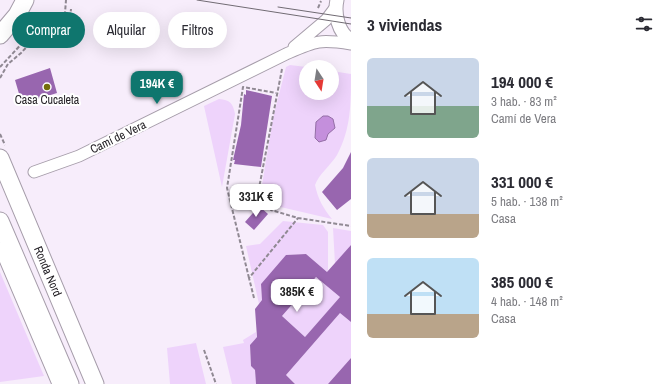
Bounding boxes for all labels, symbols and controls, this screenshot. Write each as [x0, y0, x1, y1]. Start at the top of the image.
chip: Comprar [12, 12, 85, 48]
chip: Alquilar [93, 12, 160, 48]
chip: Filtros [168, 12, 227, 48]
text: 3 viviendas [367, 13, 442, 36]
icon: filters [633, 13, 655, 35]
north arrow [299, 60, 339, 100]
map controls [299, 60, 339, 100]
text: 194 000 € [491, 70, 553, 93]
pin: 194K € [124, 71, 190, 105]
icon: home [399, 74, 447, 122]
text: 194K € [140, 75, 174, 92]
marker: Casa Cucaleta [42, 82, 52, 92]
place label: Casa Cucaleta [15, 92, 80, 108]
text: 3 hab. · 83 m² [491, 93, 557, 110]
text: Camí de Vera [491, 110, 556, 127]
street label: Camí de Vera [87, 116, 149, 157]
text: 331 000 € [491, 170, 553, 193]
icon: home [399, 174, 447, 222]
pin: 331K € [223, 184, 289, 218]
text: 331K € [239, 188, 273, 205]
text: 5 hab. · 138 m² [491, 193, 563, 210]
text: Casa [491, 210, 516, 227]
street label: Ronda Nord [30, 244, 65, 299]
text: 385 000 € [491, 270, 553, 293]
icon: home [399, 274, 447, 322]
pin: 385K € [264, 279, 330, 313]
text: 385K € [280, 283, 314, 300]
text: 4 hab. · 148 m² [491, 293, 563, 310]
text: Casa [491, 310, 516, 327]

